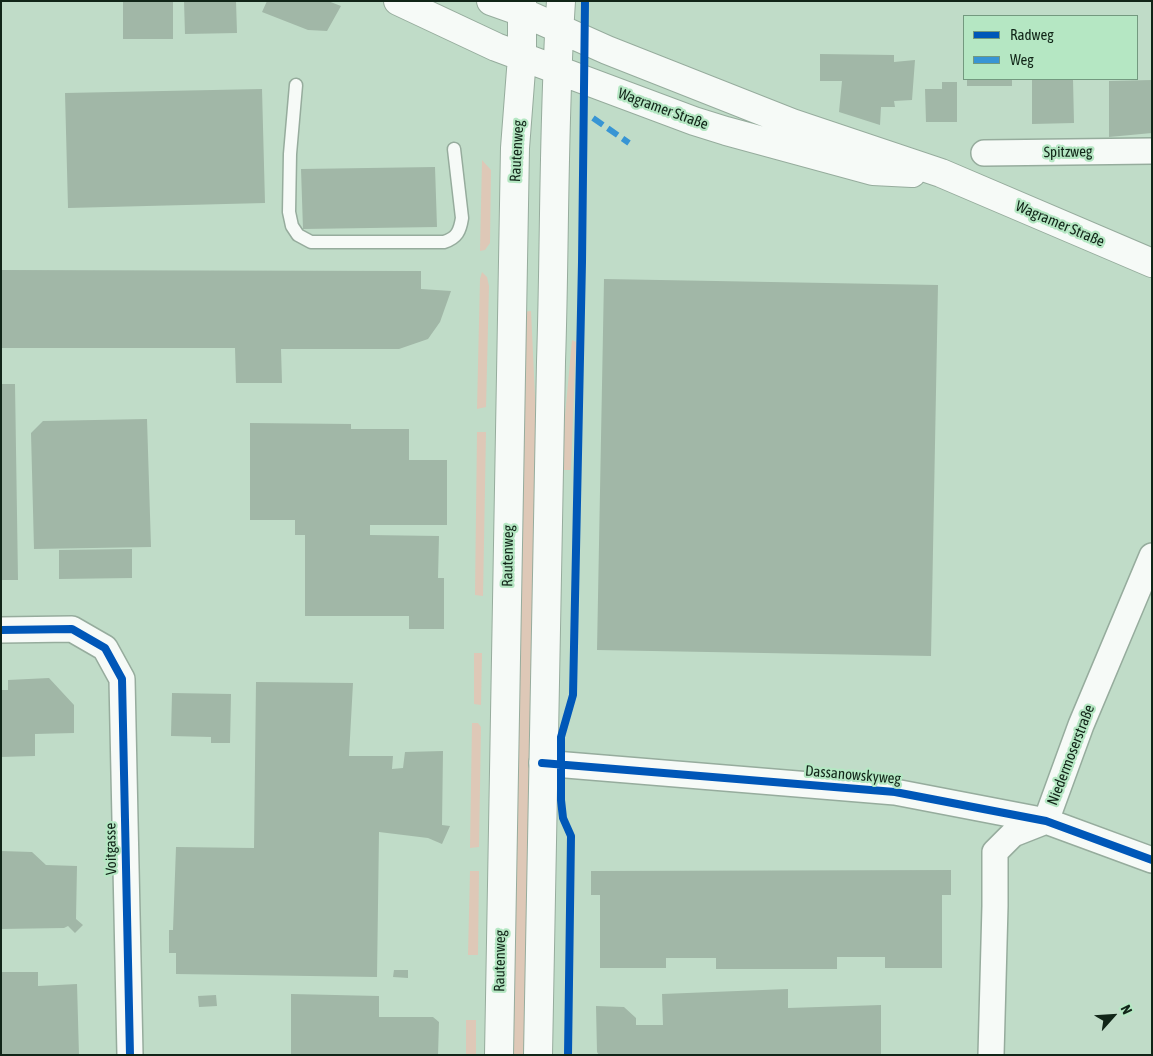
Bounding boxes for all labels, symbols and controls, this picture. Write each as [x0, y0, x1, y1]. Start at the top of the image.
legend [963, 15, 1138, 80]
text: Radweg [1010, 26, 1054, 43]
text: Weg [1010, 51, 1034, 68]
street label: Wagramer Straße [615, 84, 711, 134]
street label: Rautenweg [506, 120, 528, 182]
street label: Spitzweg [1044, 143, 1092, 161]
street label: Wagramer Straße [1013, 197, 1107, 251]
street label: Rautenweg [498, 525, 518, 587]
street label: Niedermoserstraße [1044, 702, 1098, 808]
street label: Dassanowskyweg [804, 762, 902, 788]
street label: Voitgasse [102, 823, 120, 875]
street label: Rautenweg [490, 930, 510, 992]
north arrow [1088, 991, 1138, 1041]
text: N [1117, 1002, 1135, 1017]

